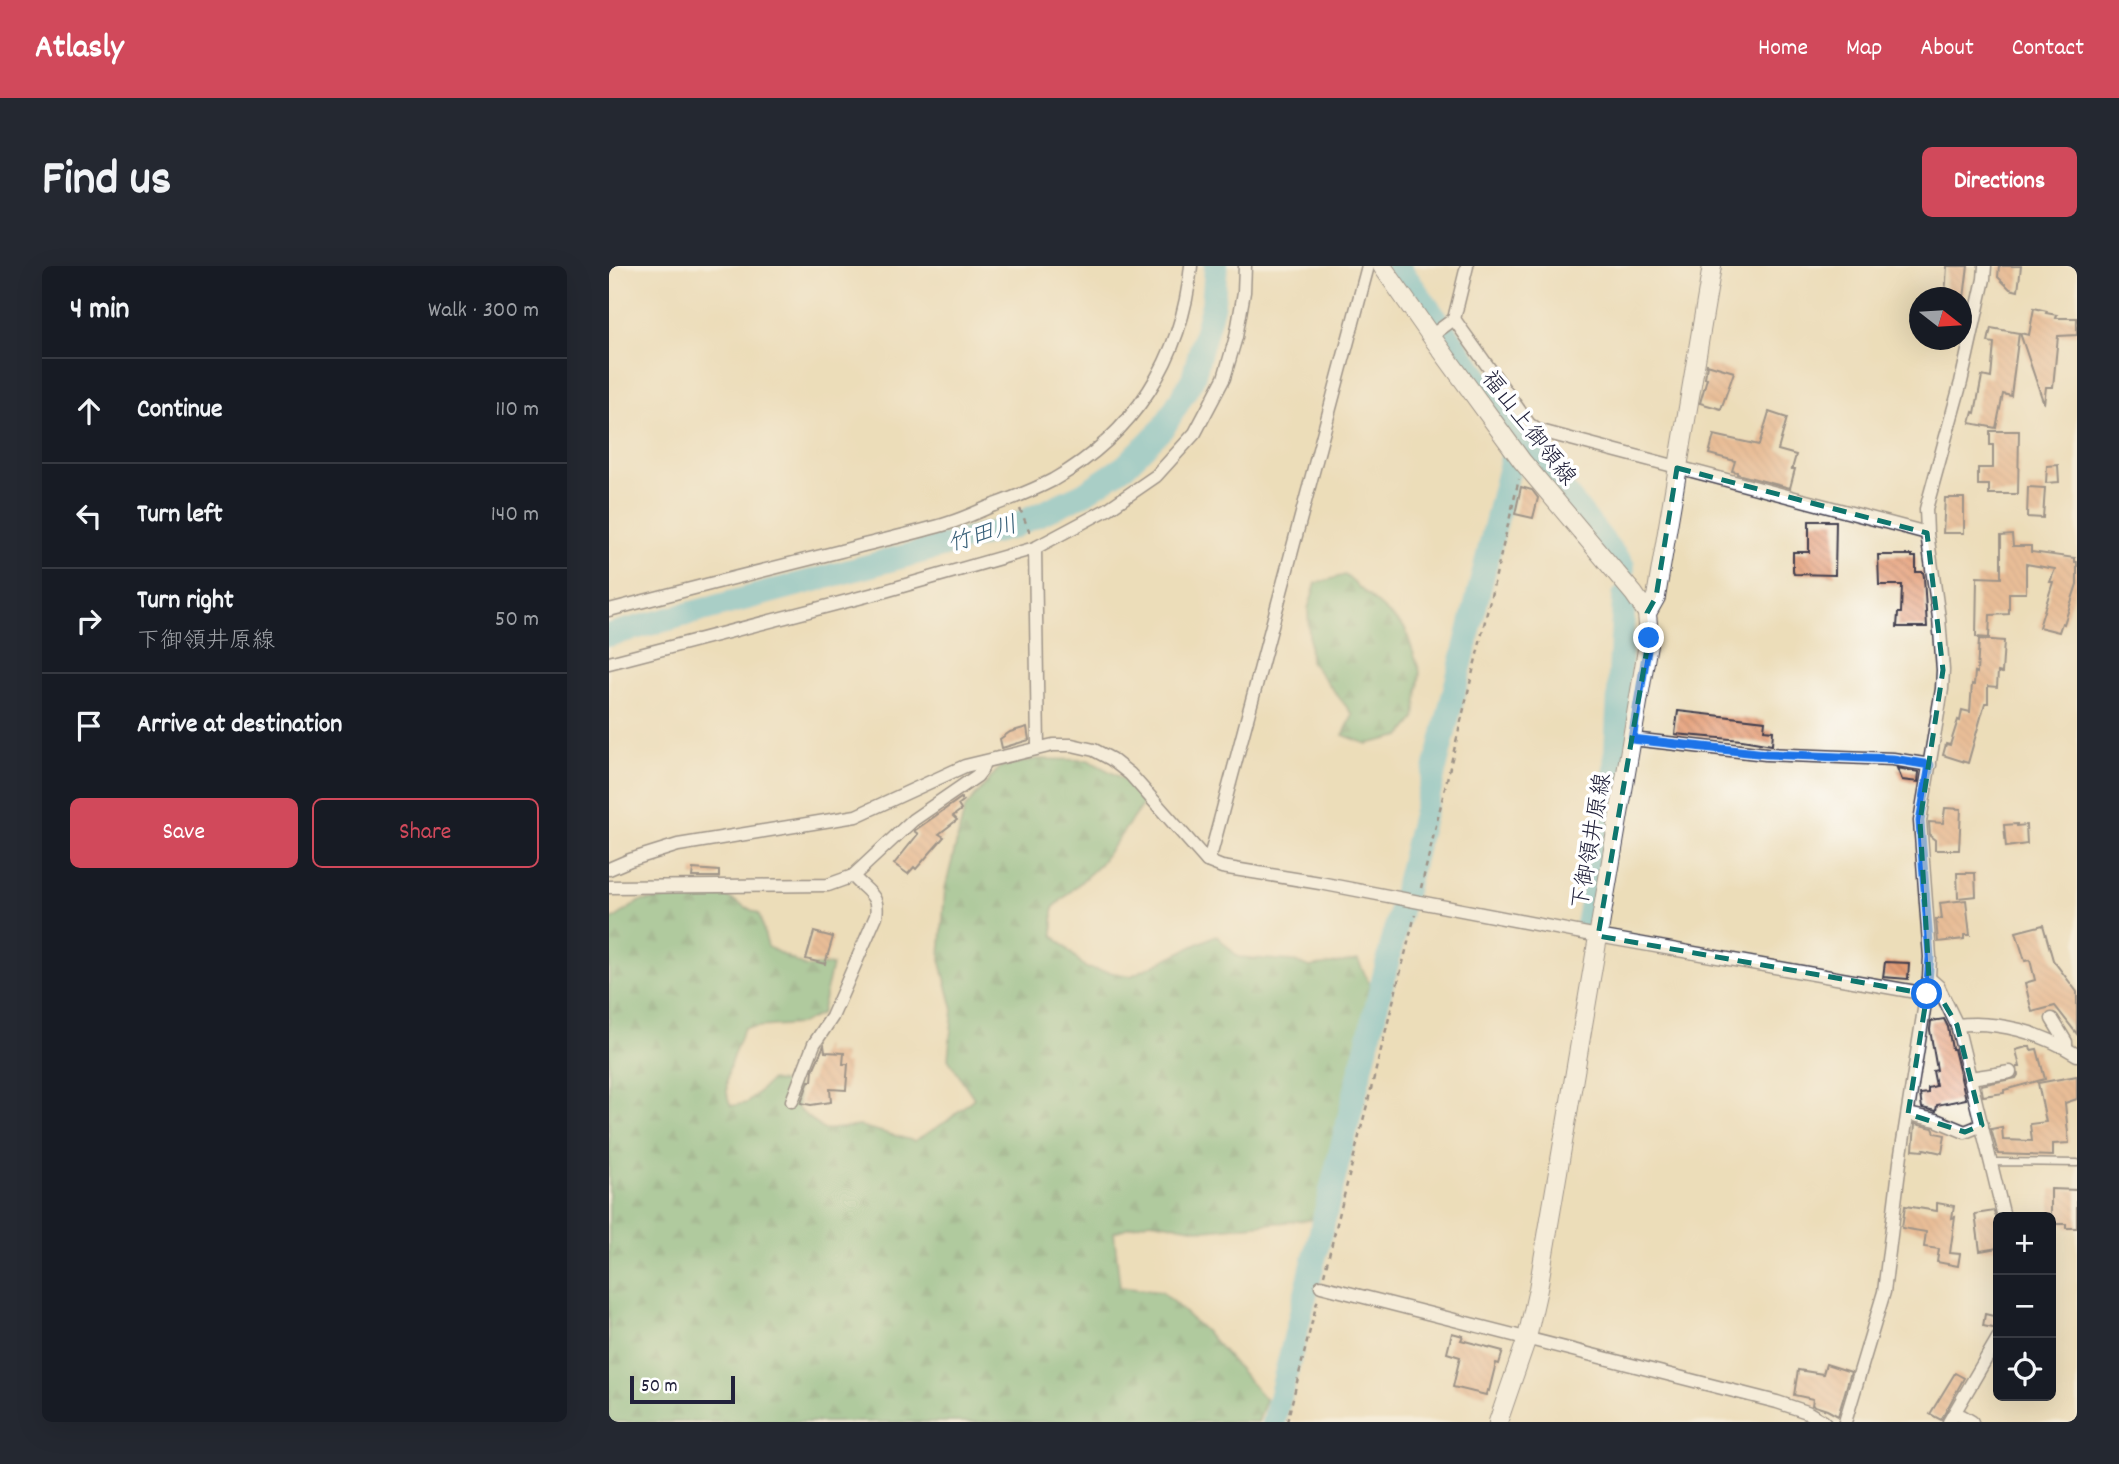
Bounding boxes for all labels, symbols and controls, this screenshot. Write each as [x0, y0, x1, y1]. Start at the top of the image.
text: Atlasly [35, 26, 124, 73]
text: Home [1758, 32, 1808, 66]
text: Map [1846, 32, 1882, 66]
text: About [1920, 32, 1974, 66]
text: Contact [2012, 32, 2084, 66]
text: Find us [42, 147, 171, 217]
button: Directions [1922, 147, 2077, 217]
north arrow [1909, 287, 1972, 350]
text: 4 min [70, 290, 129, 333]
text: Walk · 300 m [428, 295, 539, 328]
street label: 福山上御領線 [1472, 365, 1583, 494]
icon: ahead [70, 392, 108, 430]
text: Continue [137, 392, 222, 429]
text: 110 m [495, 394, 539, 427]
icon: left [70, 497, 108, 535]
text: Turn left [137, 497, 223, 534]
text: 140 m [491, 499, 539, 532]
water label: 竹田川 [943, 509, 1022, 563]
text: Turn right [137, 583, 234, 620]
icon: right [70, 602, 108, 640]
text: 50 m [495, 604, 539, 637]
route end [1633, 622, 1664, 653]
text: 下御領井原線 [137, 626, 275, 659]
icon: arrive [70, 707, 108, 745]
text: Arrive at destination [137, 707, 342, 744]
street label: 下御領井原線 [1565, 771, 1622, 912]
button: Save [70, 798, 298, 868]
button: Share [312, 798, 539, 868]
route start [1911, 978, 1942, 1009]
map controls [1993, 1212, 2056, 1401]
button: + [1993, 1212, 2056, 1275]
button: − [1993, 1275, 2056, 1338]
button: locate [1993, 1338, 2056, 1401]
scale bar [630, 1373, 735, 1405]
text: 50 m [641, 1374, 678, 1401]

